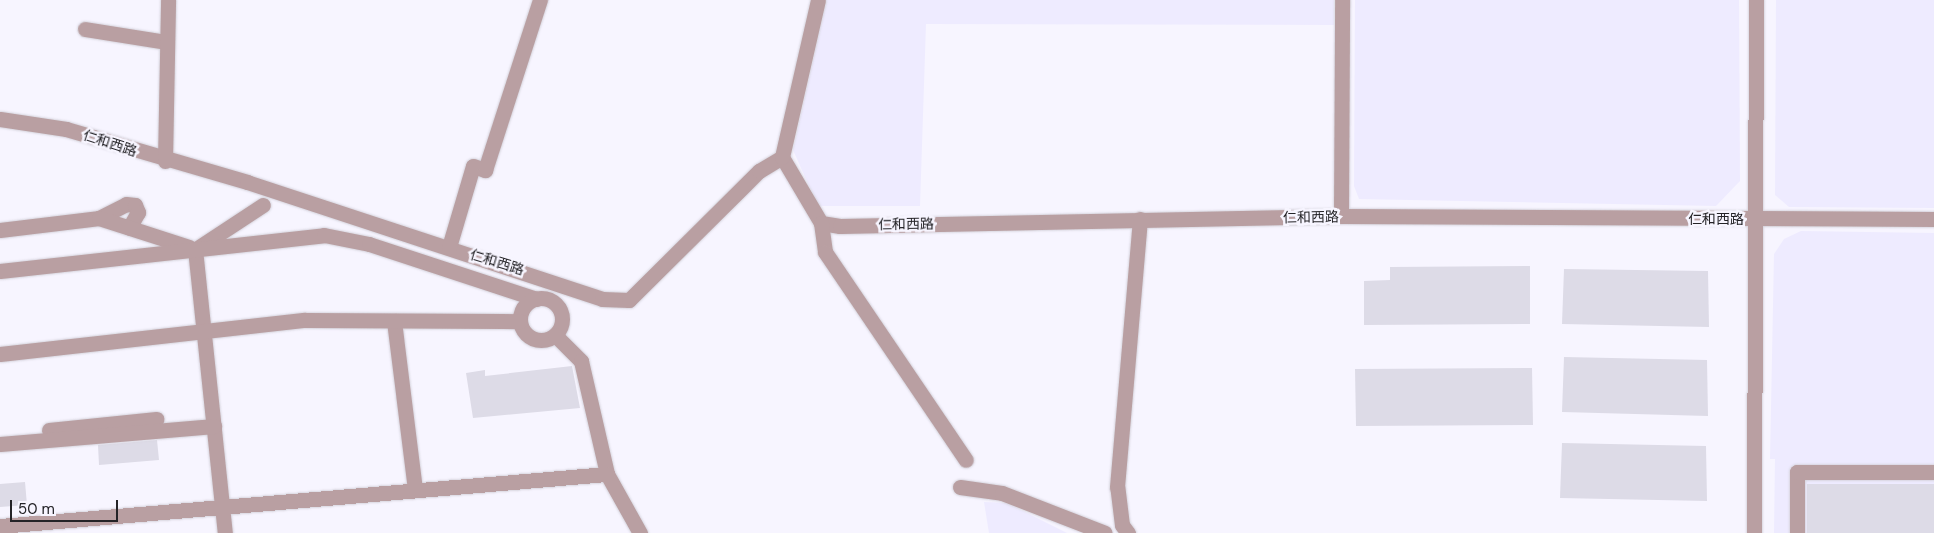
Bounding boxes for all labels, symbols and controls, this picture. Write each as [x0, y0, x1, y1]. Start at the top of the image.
street label: 仁和西路 [81, 126, 139, 160]
street label: 仁和西路 [1283, 208, 1339, 226]
street label: 仁和西路 [1688, 211, 1744, 227]
street label: 仁和西路 [878, 215, 934, 233]
street label: 仁和西路 [468, 246, 526, 278]
scale bar [12, 490, 120, 522]
text: 50 m [18, 499, 55, 519]

